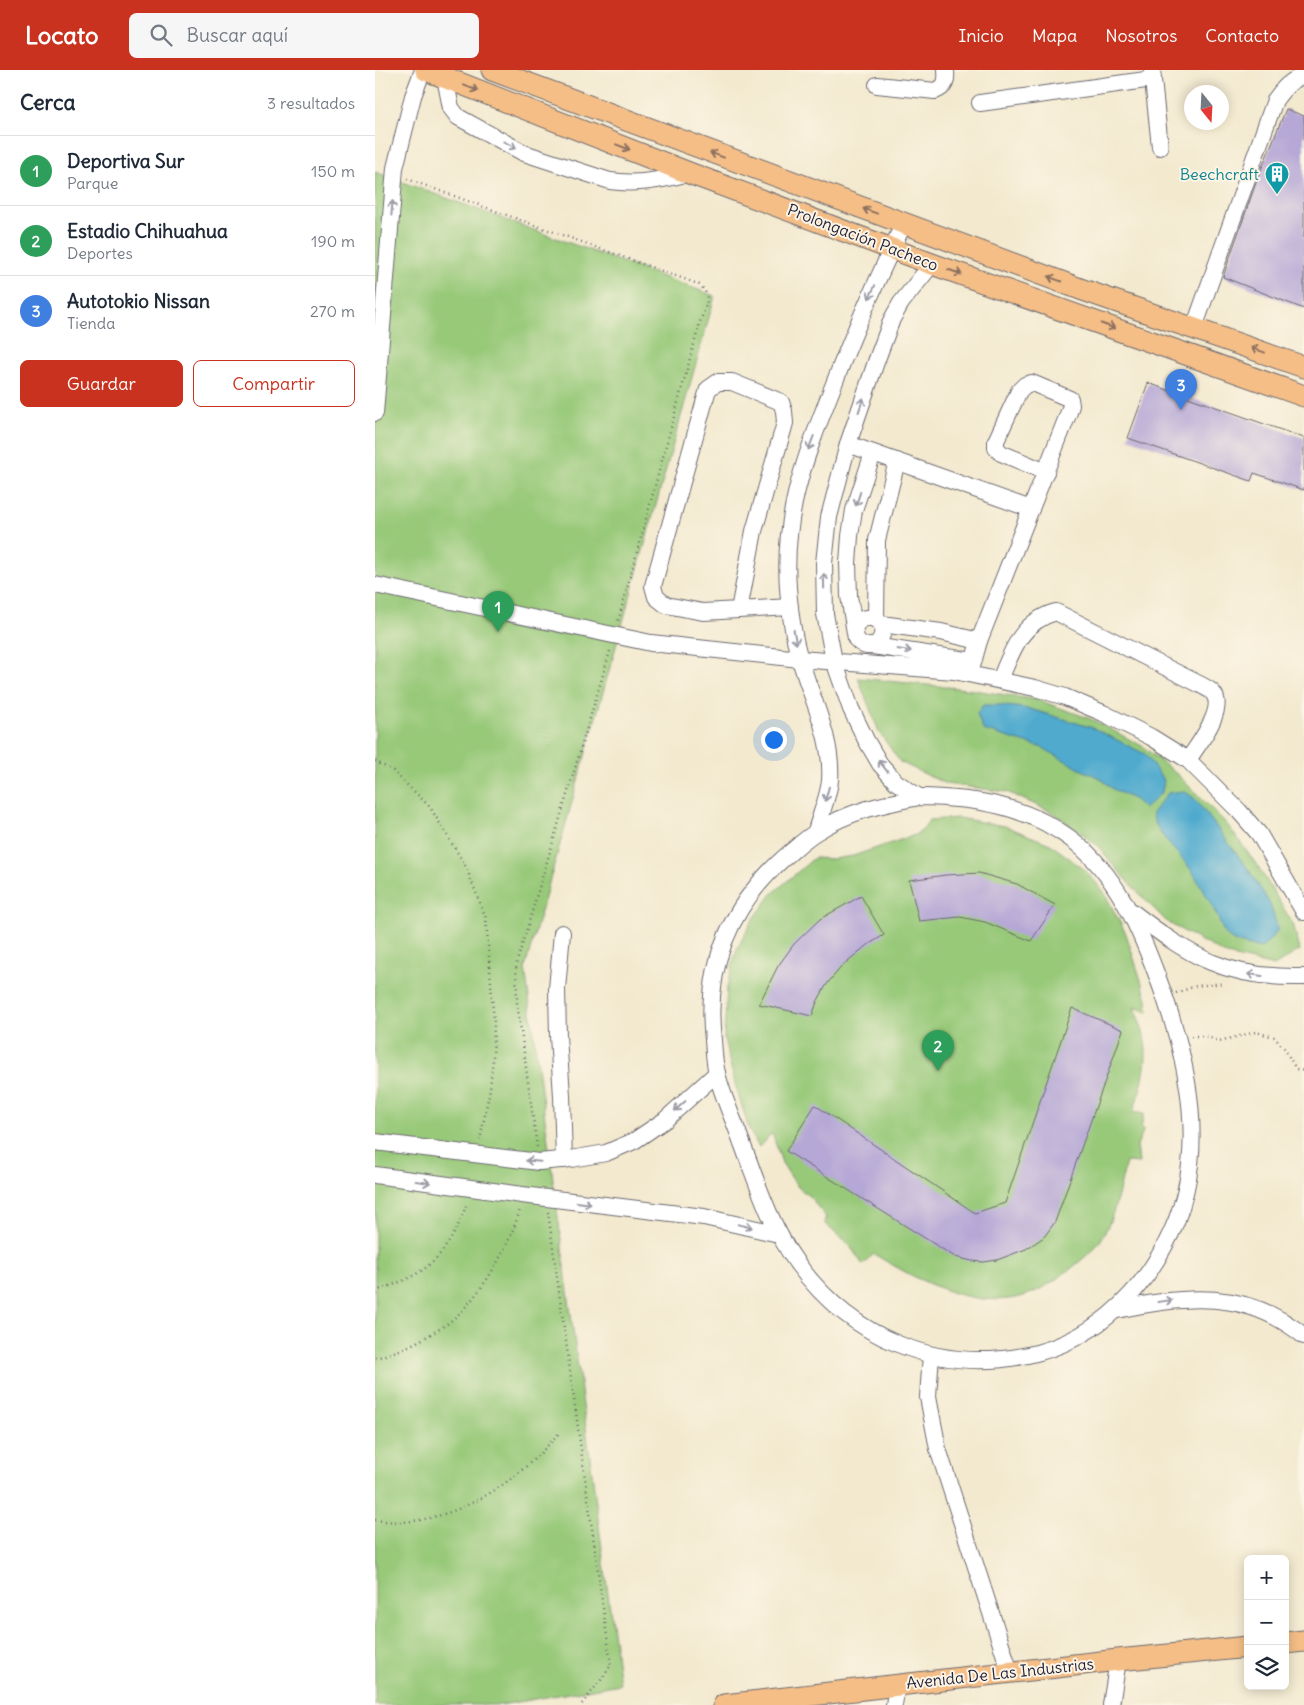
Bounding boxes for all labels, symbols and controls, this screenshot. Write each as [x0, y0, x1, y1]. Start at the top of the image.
search box [129, 13, 479, 58]
text: Locato [25, 20, 99, 50]
icon: search [147, 21, 175, 49]
text: Buscar aquí [187, 23, 288, 47]
text: Inicio [958, 24, 1004, 47]
text: Mapa [1032, 24, 1077, 47]
text: Nosotros [1105, 24, 1177, 47]
text: Contacto [1205, 24, 1279, 47]
one-way arrow [463, 84, 478, 93]
north arrow [1184, 85, 1229, 130]
text: Cerca [20, 89, 75, 116]
text: 3 resultados [267, 93, 355, 113]
one-way arrow [503, 140, 518, 150]
one-way arrow [614, 143, 630, 152]
text: Deportiva Sur [67, 149, 185, 173]
one-way arrow [710, 150, 726, 159]
text: 1 [33, 161, 39, 181]
text: 150 m [311, 161, 355, 181]
building icon: Beechcraft [1264, 161, 1290, 195]
place label: Beechcraft [1180, 164, 1260, 184]
text: Parque [67, 173, 118, 193]
street label: Prolongación Pacheco [785, 199, 941, 275]
one-way arrow [387, 200, 397, 216]
one-way arrow [863, 206, 878, 215]
text: Estadio Chihuahua [67, 219, 228, 243]
text: 2 [32, 231, 40, 251]
text: 190 m [311, 231, 355, 251]
text: Deportes [67, 243, 133, 263]
one-way arrow [947, 268, 962, 277]
one-way arrow [1048, 274, 1063, 283]
one-way arrow [867, 284, 876, 299]
text: Autotokio Nissan [67, 289, 210, 313]
text: 3 [31, 301, 41, 321]
text: 270 m [310, 301, 355, 321]
text: Tienda [67, 313, 115, 333]
one-way arrow [1100, 322, 1115, 331]
one-way arrow [1250, 345, 1266, 355]
button: Guardar [20, 360, 183, 407]
button: Compartir [193, 360, 355, 407]
pin: 3 [1165, 369, 1197, 410]
one-way arrow [856, 398, 866, 414]
one-way arrow [806, 434, 815, 450]
one-way arrow [852, 491, 862, 507]
one-way arrow [819, 573, 829, 589]
pin: 1 [482, 591, 514, 632]
one-way arrow [791, 628, 800, 644]
one-way arrow [896, 646, 912, 656]
your location [761, 727, 787, 753]
one-way arrow [877, 760, 888, 773]
one-way arrow [821, 785, 831, 801]
one-way arrow [1248, 970, 1264, 980]
pin: 2 [922, 1030, 954, 1071]
one-way arrow [674, 1100, 687, 1112]
one-way arrow [525, 1157, 541, 1166]
one-way arrow [415, 1177, 431, 1187]
one-way arrow [576, 1198, 592, 1208]
one-way arrow [737, 1222, 753, 1232]
one-way arrow [1156, 1295, 1172, 1305]
map controls [1244, 1555, 1289, 1690]
button: + [1244, 1555, 1289, 1600]
button: − [1244, 1600, 1289, 1645]
button: layers [1244, 1645, 1289, 1690]
street label: Avenida De Las Industrias [905, 1653, 1095, 1693]

